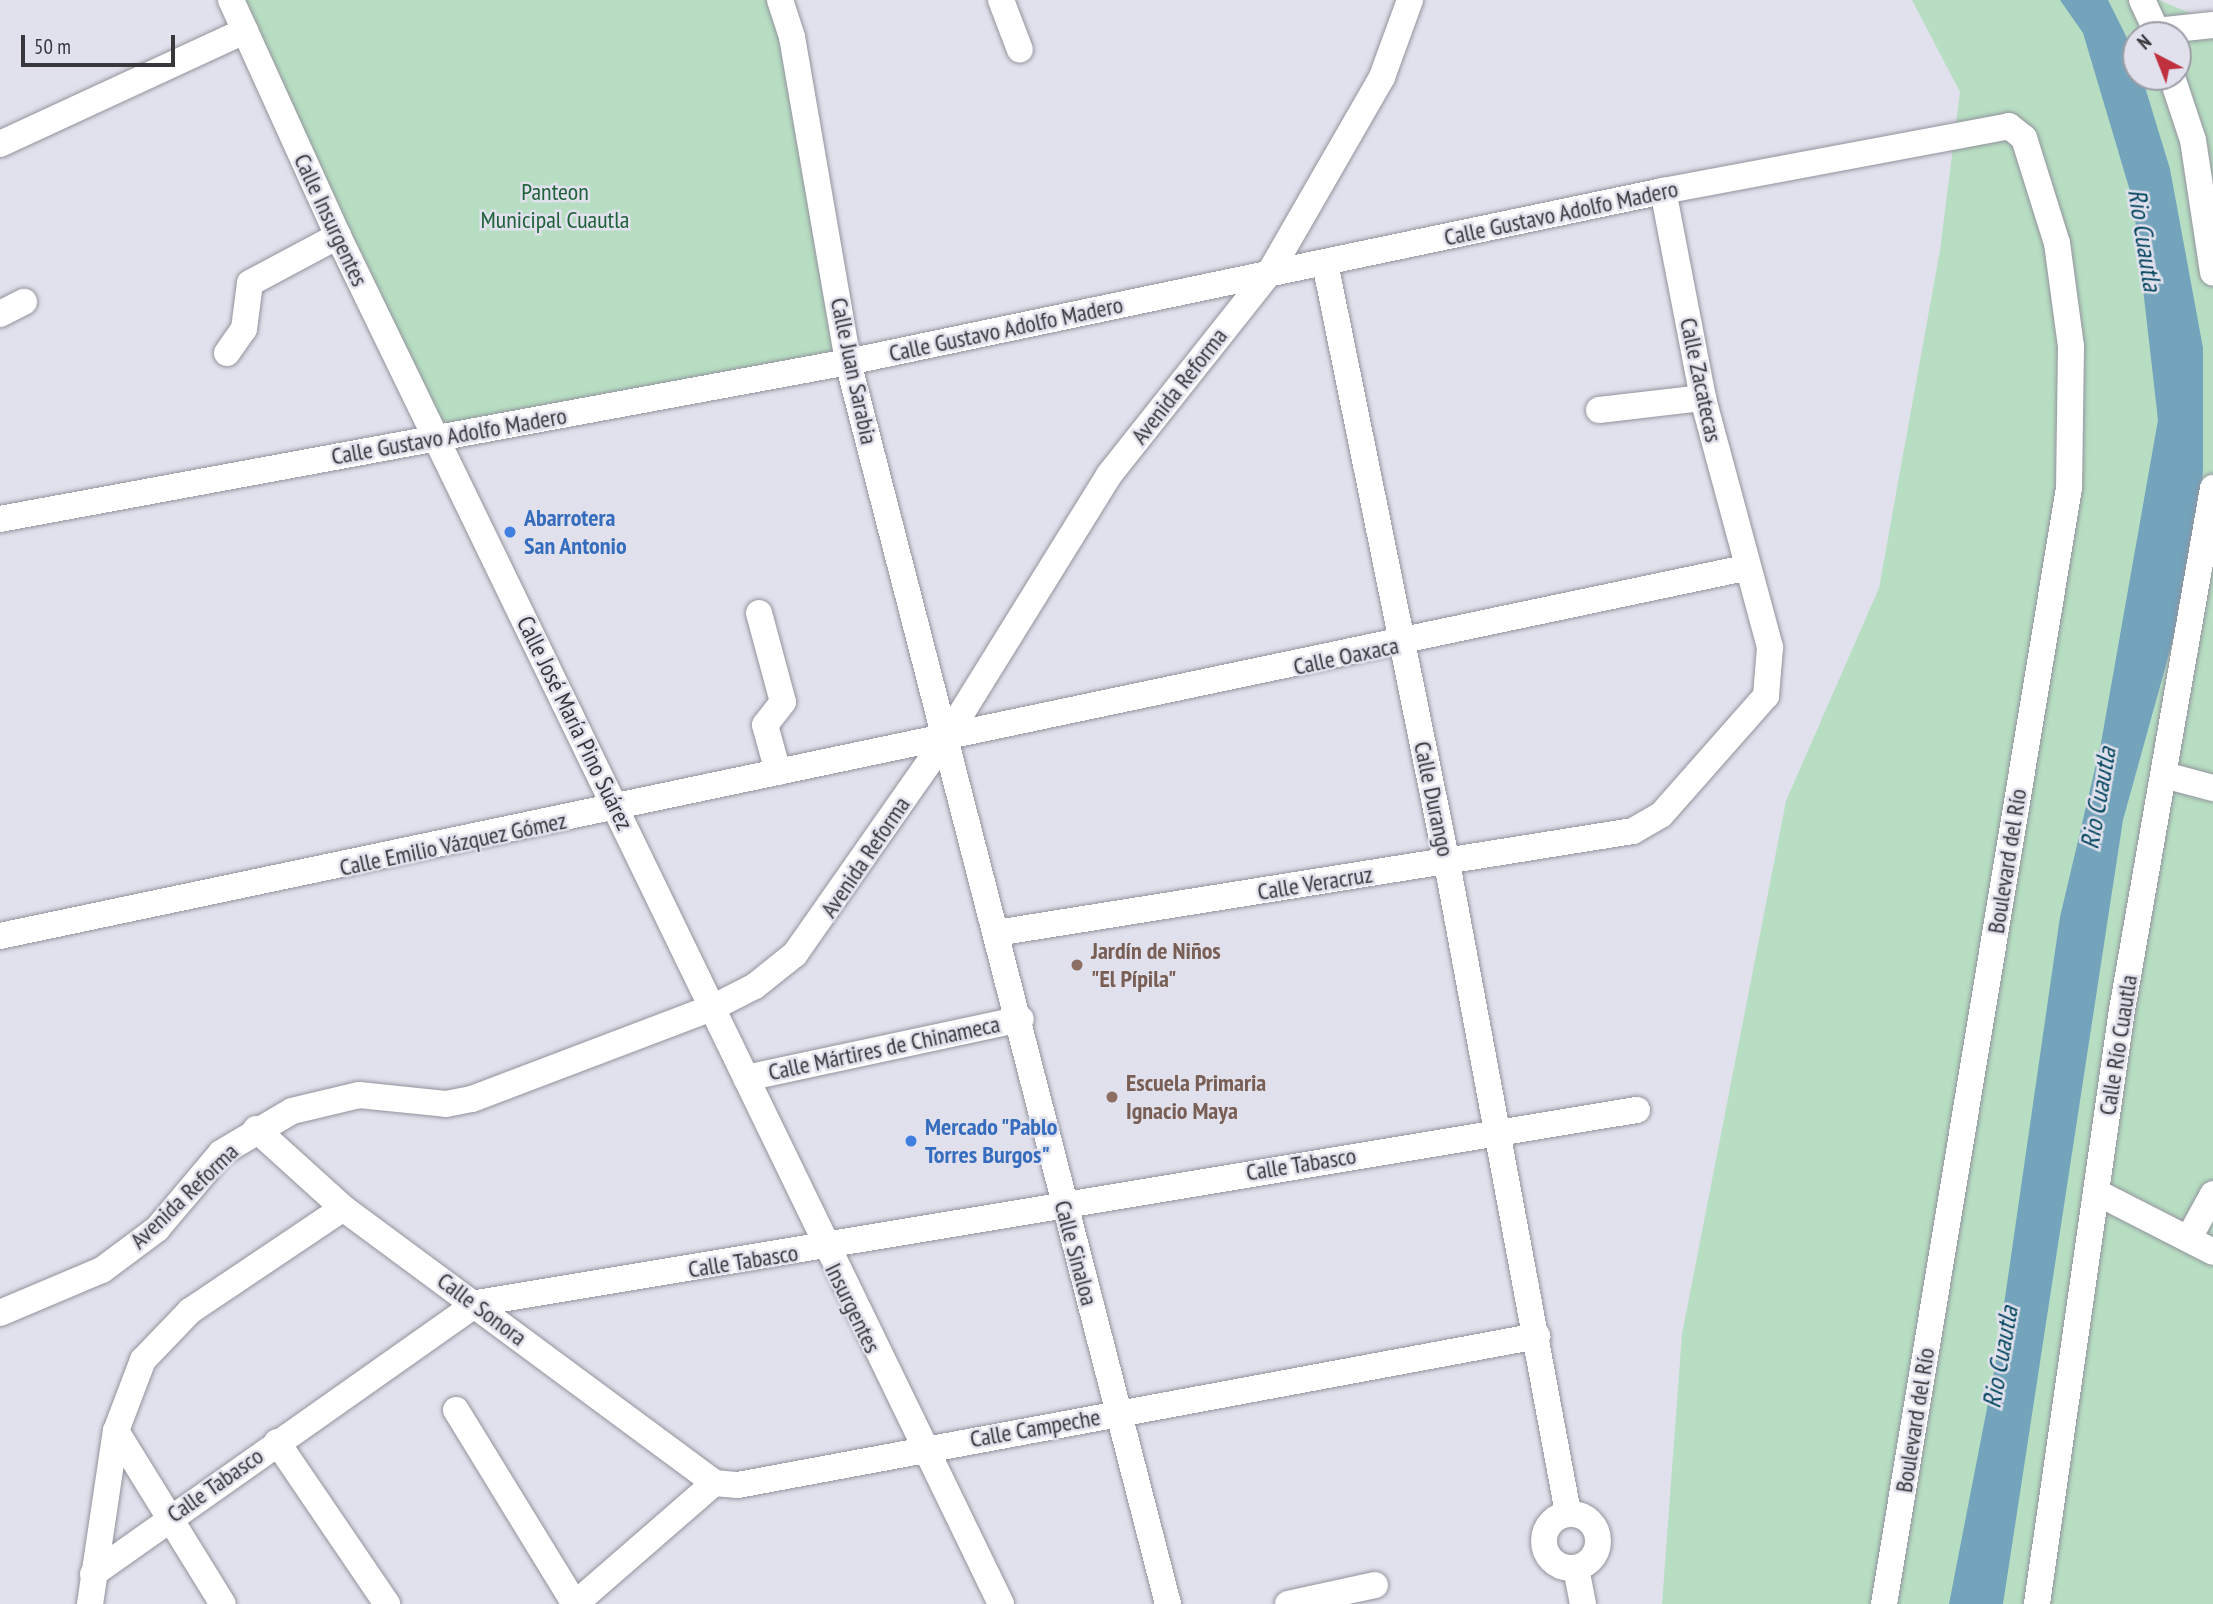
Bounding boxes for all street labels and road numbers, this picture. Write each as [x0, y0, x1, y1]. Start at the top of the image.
street label: Calle Insurgentes [288, 149, 374, 291]
street label: Calle Gustavo Adolfo Madero [1441, 174, 1681, 252]
street label: Calle Gustavo Adolfo Madero [886, 290, 1126, 368]
street label: Calle Juan Sarabia [824, 295, 884, 447]
street label: Calle Zacatecas [1674, 315, 1728, 445]
street label: Avenida Reforma [1125, 322, 1233, 450]
street label: Calle Gustavo Adolfo Madero [329, 401, 569, 471]
street label: Calle José María Pino Suárez [511, 611, 639, 835]
street label: Calle Oaxaca [1291, 631, 1401, 681]
street label: Calle Durango [1408, 739, 1460, 859]
street label: Boulevard del Río [1981, 787, 2033, 935]
street label: Avenida Reforma [814, 791, 916, 923]
street label: Calle Emilio Vázquez Gómez [336, 806, 570, 882]
street label: Calle Veracruz [1255, 860, 1375, 906]
street label: Calle Río Cuautla [2093, 973, 2143, 1117]
street label: Calle Mártires de Chinameca [766, 1009, 1002, 1087]
street label: Avenida Reforma [124, 1137, 244, 1255]
street label: Calle Tabasco [1244, 1141, 1358, 1187]
street label: Calle Sinaloa [1048, 1197, 1104, 1309]
street label: Calle Tabasco [686, 1238, 800, 1284]
street label: Insurgentes [819, 1258, 887, 1358]
street label: Calle Sonora [432, 1266, 532, 1352]
street label: Boulevard del Río [1889, 1346, 1941, 1494]
street label: Calle Campeche [968, 1402, 1102, 1454]
street label: Calle Tabasco [161, 1441, 269, 1529]

